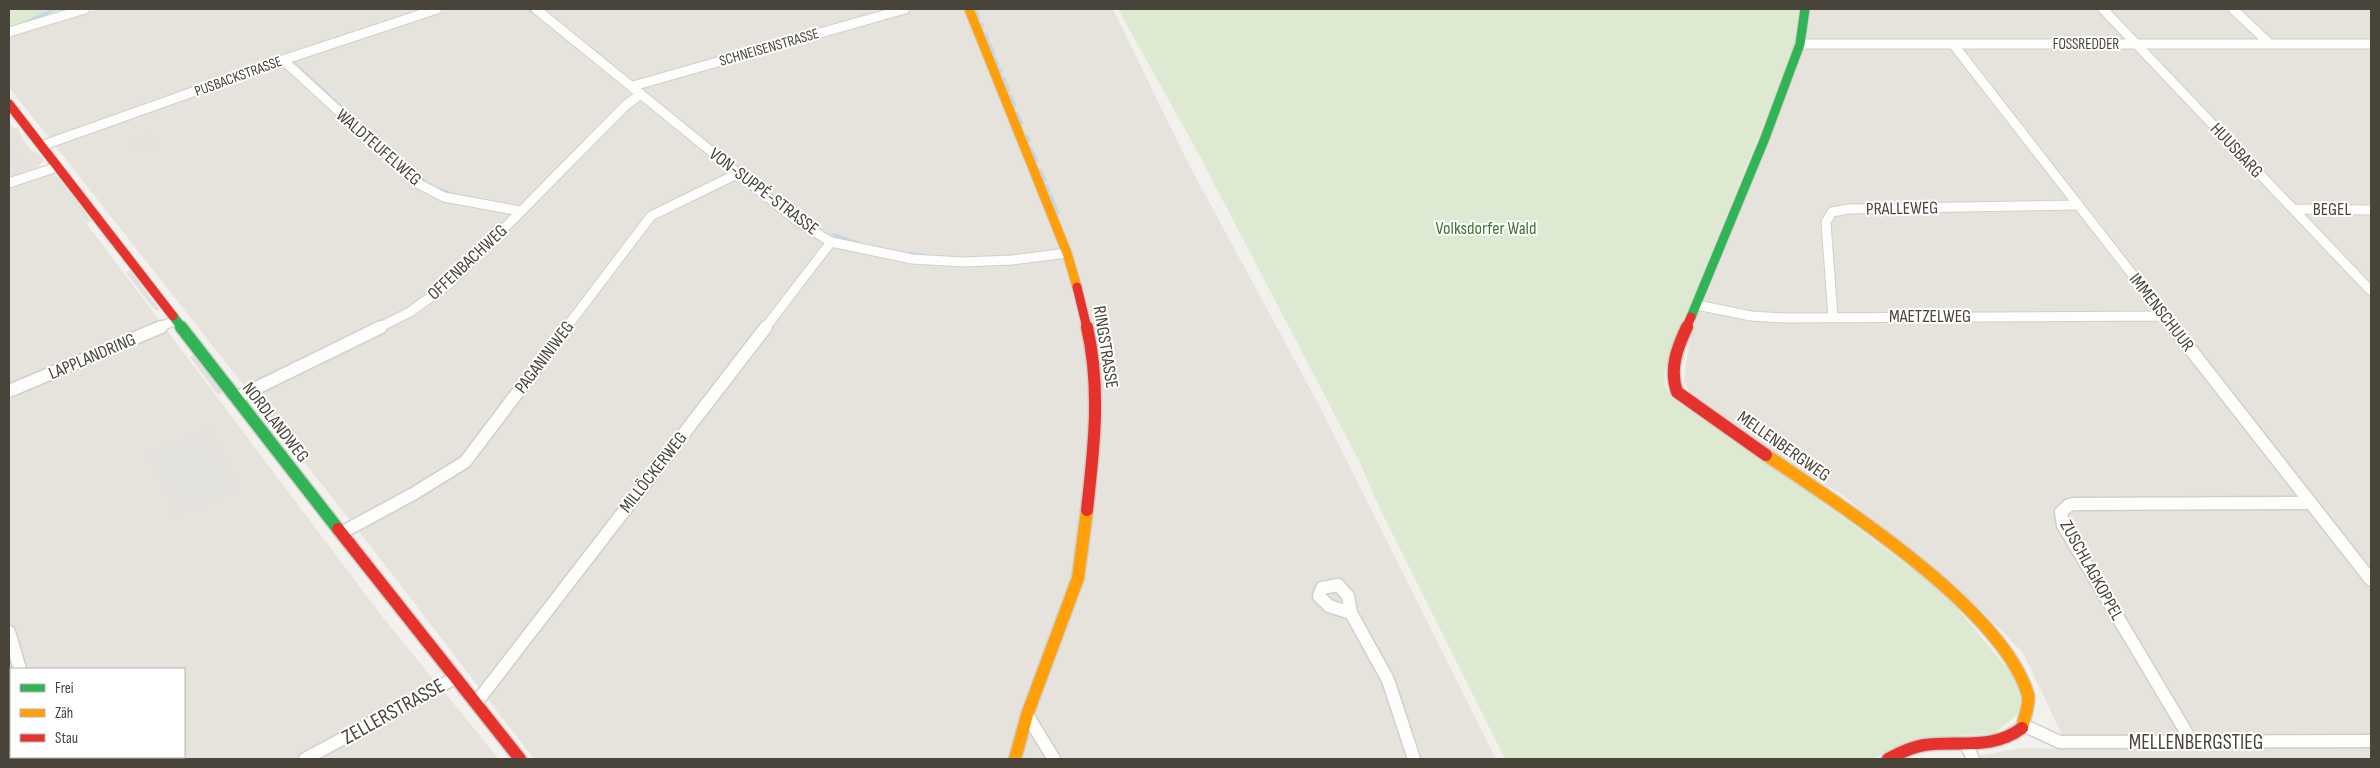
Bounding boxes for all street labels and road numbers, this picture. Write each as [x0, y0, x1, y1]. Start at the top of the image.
street label: SCHNEISENSTRASSE [717, 24, 821, 71]
street label: FOSSREDDER [2053, 35, 2119, 54]
street label: PUSBACKSTRASSE [192, 52, 284, 101]
street label: WALDTEUFELWEG [332, 105, 426, 190]
street label: HUUSBARG [2206, 118, 2267, 182]
street label: VON-SUPPÉ-STRASSE [705, 143, 823, 239]
street label: PRALLEWEG [1866, 197, 1938, 220]
street label: BEGEL [2313, 199, 2351, 220]
street label: OFFENBACHWEG [423, 220, 511, 304]
street label: IMMENSCHUUR [2125, 269, 2199, 356]
street label: RINGSTRASSE [1089, 304, 1122, 390]
street label: MAETZELWEG [1889, 306, 1971, 327]
street label: PAGANINIWEG [510, 317, 578, 398]
street label: LAPPLANDRING [46, 329, 139, 384]
street label: NORDLANDWEG [238, 378, 313, 466]
street label: MELLENBERGWEG [1733, 407, 1834, 486]
street label: MILLÖCKERWEG [615, 428, 691, 517]
street label: ZUSCHLAGKOPPEL [2055, 516, 2128, 624]
street label: ZELLERSTRASSE [338, 673, 449, 750]
street label: MELLENBERGSTIEG [2129, 730, 2263, 755]

